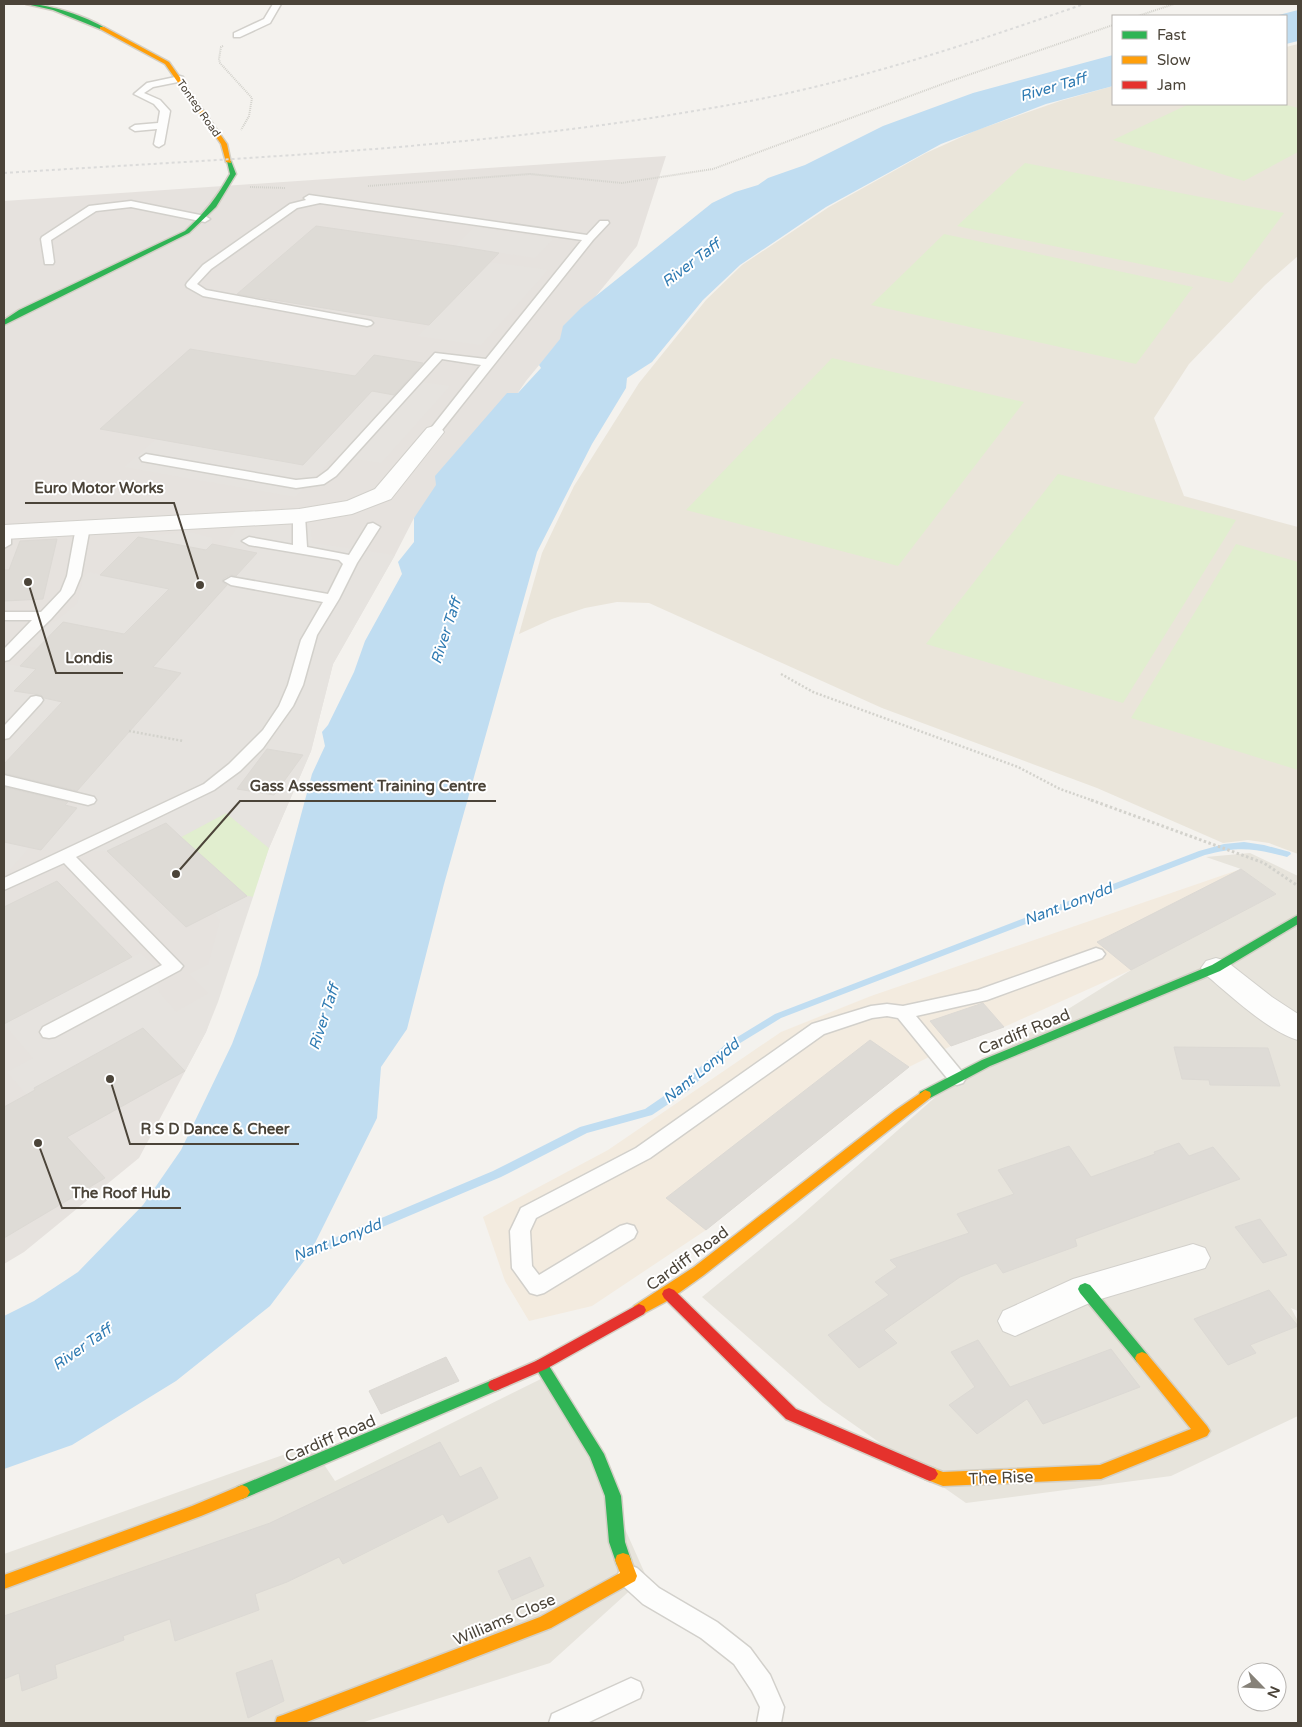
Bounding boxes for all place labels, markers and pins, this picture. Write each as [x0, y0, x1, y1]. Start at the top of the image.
callout: Euro Motor Works [25, 473, 174, 503]
callout: Londis [56, 643, 123, 673]
callout: Gass Assessment Training Centre [240, 771, 496, 801]
callout: R S D Dance & Cheer [130, 1114, 299, 1144]
callout: The Roof Hub [62, 1178, 181, 1208]

